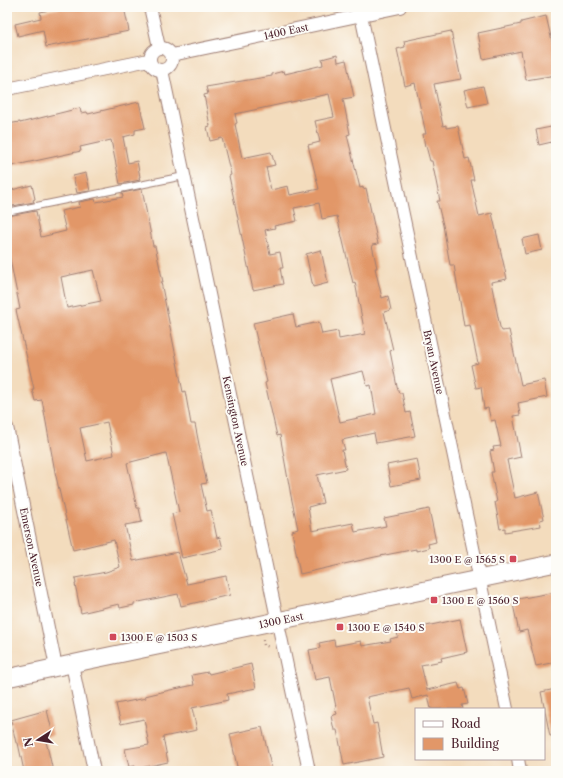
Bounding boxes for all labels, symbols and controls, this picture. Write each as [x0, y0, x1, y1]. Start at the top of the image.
street label: 1400 East [263, 20, 310, 43]
street label: Bryan Avenue [420, 329, 447, 396]
street label: Kensington Avenue [220, 375, 252, 468]
street label: Emerson Avenue [17, 506, 46, 588]
place label: 1300 E @ 1565 S [429, 553, 505, 566]
marker: 1300 E @ 1565 S [508, 554, 518, 564]
place label: 1300 E @ 1560 S [442, 594, 518, 607]
marker: 1300 E @ 1560 S [429, 595, 439, 605]
street label: 1300 East [258, 609, 305, 632]
place label: 1300 E @ 1540 S [348, 621, 424, 634]
marker: 1300 E @ 1540 S [335, 622, 345, 632]
place label: 1300 E @ 1503 S [121, 631, 197, 644]
marker: 1300 E @ 1503 S [108, 632, 118, 642]
legend [415, 708, 545, 760]
text: Road [451, 716, 481, 731]
north arrow [18, 720, 58, 760]
text: N [20, 736, 36, 748]
text: Building [451, 736, 499, 751]

